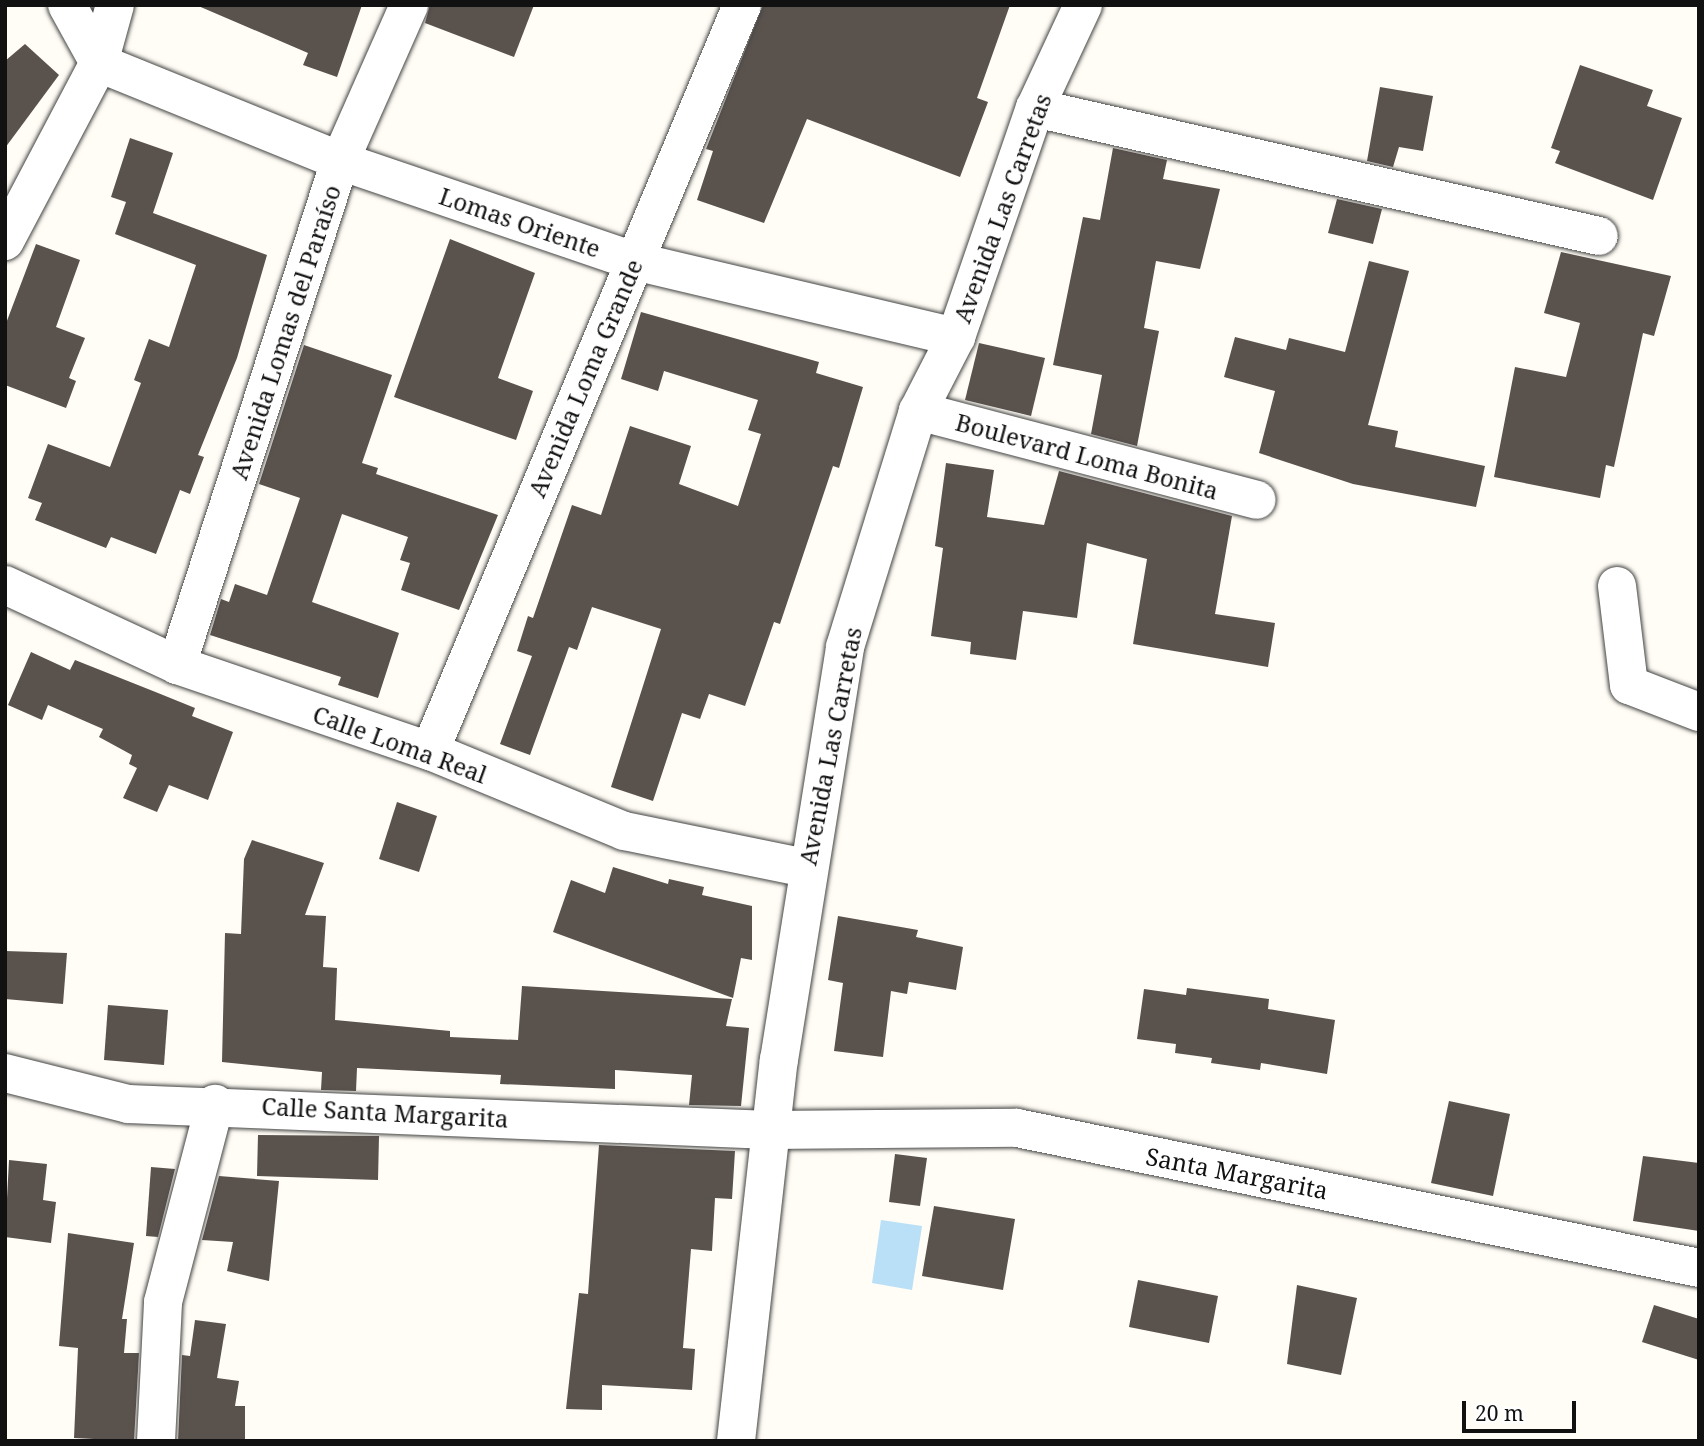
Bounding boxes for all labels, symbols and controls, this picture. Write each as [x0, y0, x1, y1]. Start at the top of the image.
street label: Avenida Las Carretas [947, 89, 1057, 327]
street label: Avenida Lomas del Paraíso [224, 181, 346, 483]
street label: Lomas Oriente [436, 181, 604, 263]
street label: Avenida Loma Grande [522, 255, 648, 501]
street label: Boulevard Loma Bonita [953, 407, 1221, 505]
street label: Avenida Las Carretas [793, 625, 867, 867]
street label: Calle Loma Real [309, 699, 491, 789]
street label: Calle Santa Margarita [261, 1091, 509, 1133]
street label: Santa Margarita [1143, 1141, 1331, 1205]
scale bar [1466, 1386, 1580, 1430]
text: 20 m [1475, 1399, 1524, 1427]

